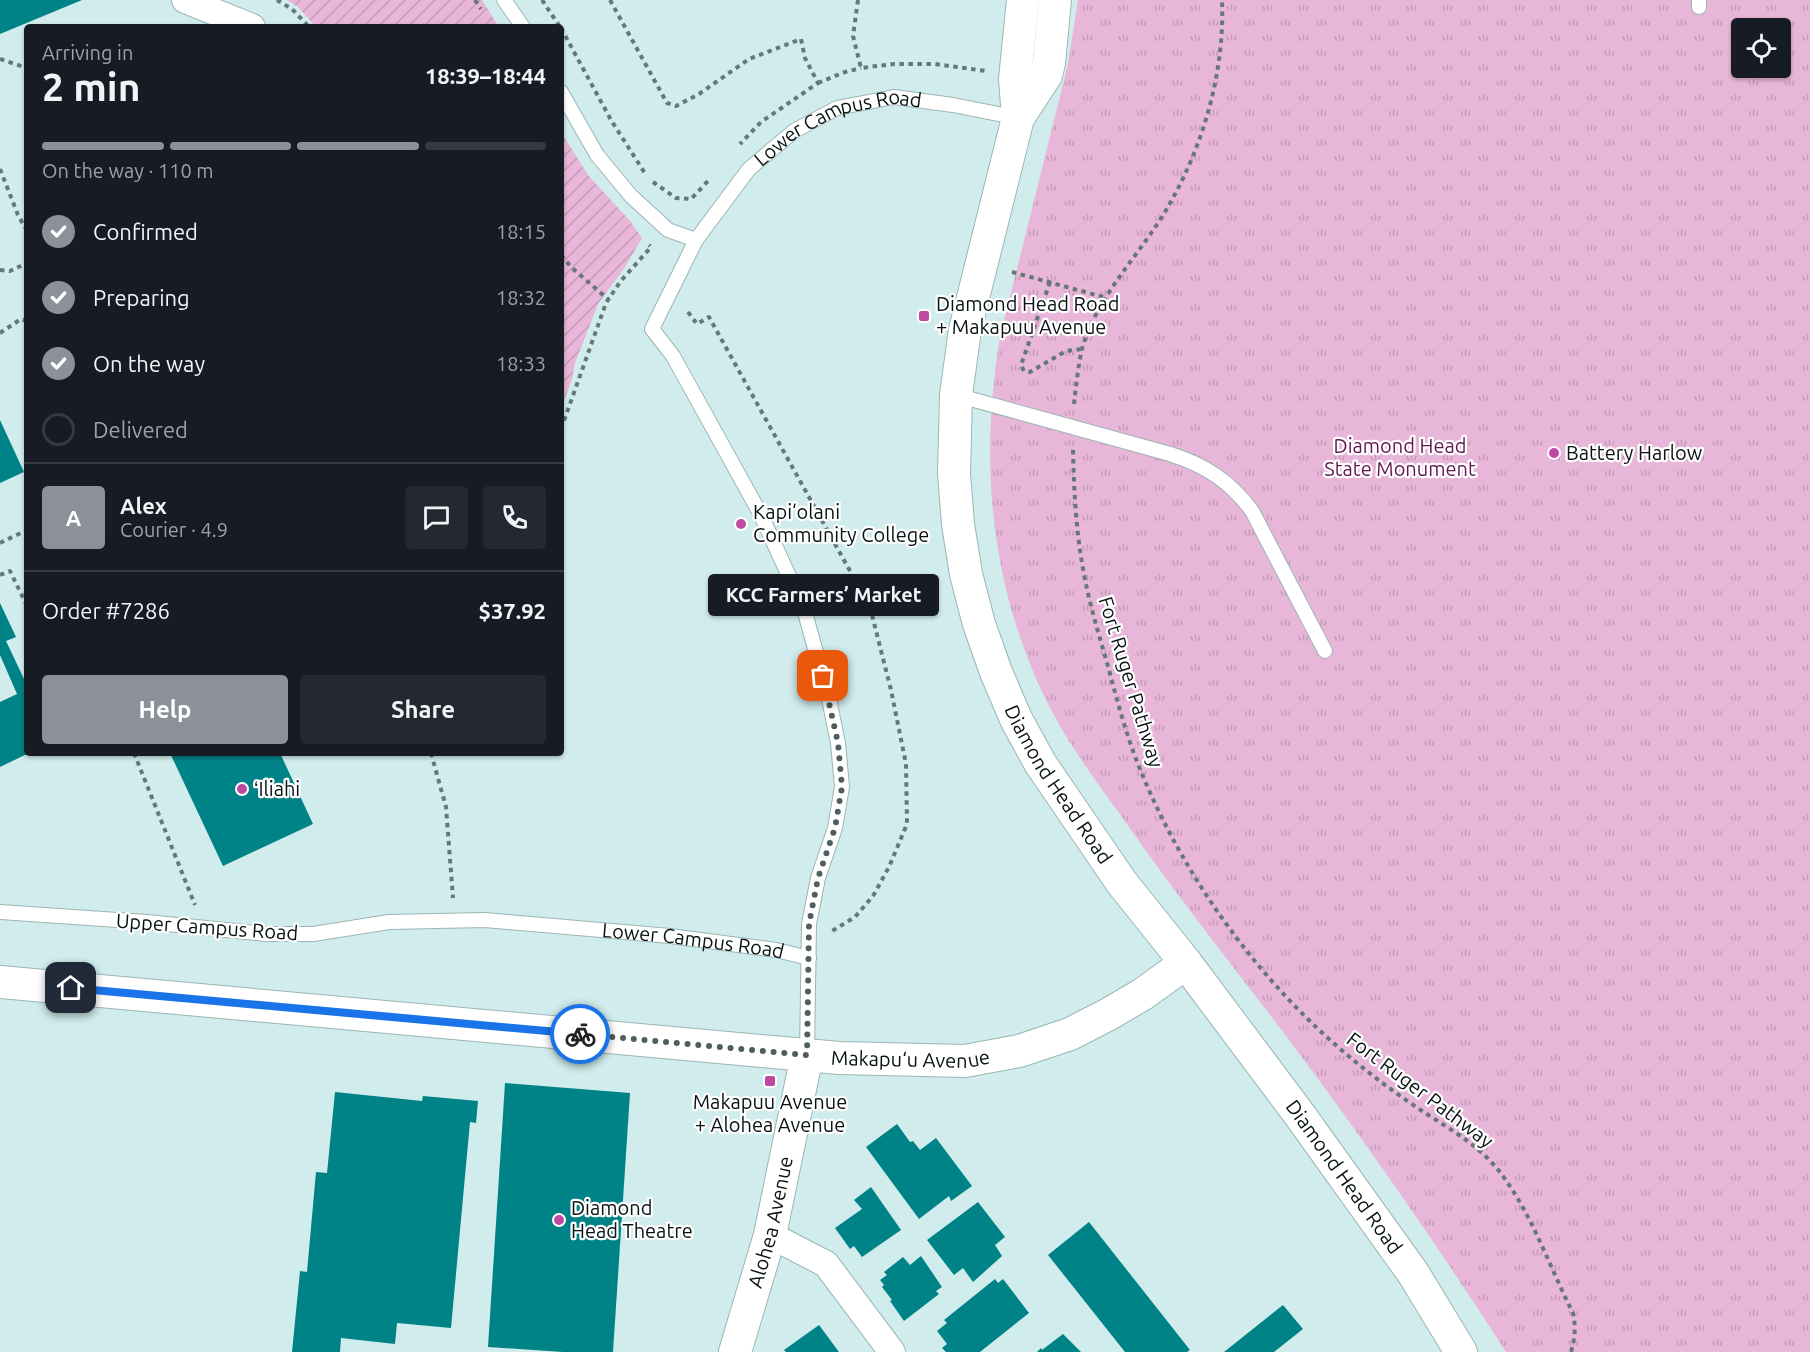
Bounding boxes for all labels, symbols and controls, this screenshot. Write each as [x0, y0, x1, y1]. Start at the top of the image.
map controls [1731, 18, 1791, 78]
button: locate [1731, 18, 1791, 78]
text: Arriving in [42, 41, 133, 64]
text: 18:39–18:44 [425, 63, 546, 88]
text: 2 min [42, 65, 141, 108]
street label: Lower Campus Road [749, 84, 923, 171]
text: On the way · 110 m [42, 159, 214, 182]
icon: check [42, 215, 75, 248]
text: Confirmed [93, 219, 198, 244]
text: 18:15 [496, 220, 546, 243]
icon: check [42, 281, 75, 314]
text: Preparing [93, 285, 190, 310]
text: 18:32 [496, 286, 546, 309]
place label: Diamond Head Road + Makapuu Avenue [936, 292, 1120, 338]
marker: Diamond Head Road + Makapuu Avenue [917, 309, 931, 323]
icon: check [42, 347, 75, 380]
text: On the way [93, 351, 205, 376]
text: 18:33 [496, 352, 546, 375]
text: Delivered [93, 417, 188, 442]
park label: Diamond Head State Monument [1324, 434, 1476, 480]
place label: Battery Harlow [1566, 441, 1703, 464]
marker: Battery Harlow [1547, 446, 1561, 460]
button: chat [405, 486, 468, 549]
button: phone [483, 486, 546, 549]
text: Alex [120, 493, 167, 518]
place label: Kapi‘olani Community College [753, 500, 929, 546]
text: A [66, 505, 81, 530]
marker: Kapi‘olani Community College [734, 517, 748, 531]
text: Courier · 4.9 [120, 518, 228, 541]
callout: KCC Farmers’ Market [708, 574, 938, 616]
text: KCC Farmers’ Market [726, 583, 921, 606]
street label: Fort Ruger Pathway [1095, 594, 1169, 770]
text: Order #7286 [42, 598, 170, 623]
text: $37.92 [479, 598, 546, 623]
pin [797, 650, 848, 701]
icon: bag [806, 659, 839, 692]
button: Help [42, 675, 288, 744]
button: Share [300, 675, 546, 744]
street label: Diamond Head Road [1000, 701, 1117, 868]
place label: ʻIliahi [254, 777, 300, 800]
marker: ʻIliahi [235, 782, 249, 796]
street label: Upper Campus Road [115, 909, 299, 944]
street label: Lower Campus Road [601, 918, 787, 963]
pin [45, 962, 96, 1013]
icon: home [54, 971, 87, 1004]
courier [550, 1004, 610, 1064]
icon: bike [564, 1018, 597, 1051]
street label: Fort Ruger Pathway [1342, 1027, 1498, 1152]
street label: Makapu‘u Avenue [831, 1045, 992, 1072]
marker: Makapuu Avenue + Alohea Avenue [763, 1074, 777, 1088]
place label: Makapuu Avenue + Alohea Avenue [693, 1090, 847, 1136]
street label: Diamond Head Road [1282, 1095, 1407, 1258]
street label: Alohea Avenue [743, 1154, 797, 1290]
place label: Diamond Head Theatre [571, 1196, 693, 1242]
marker: Diamond Head Theatre [552, 1213, 566, 1227]

